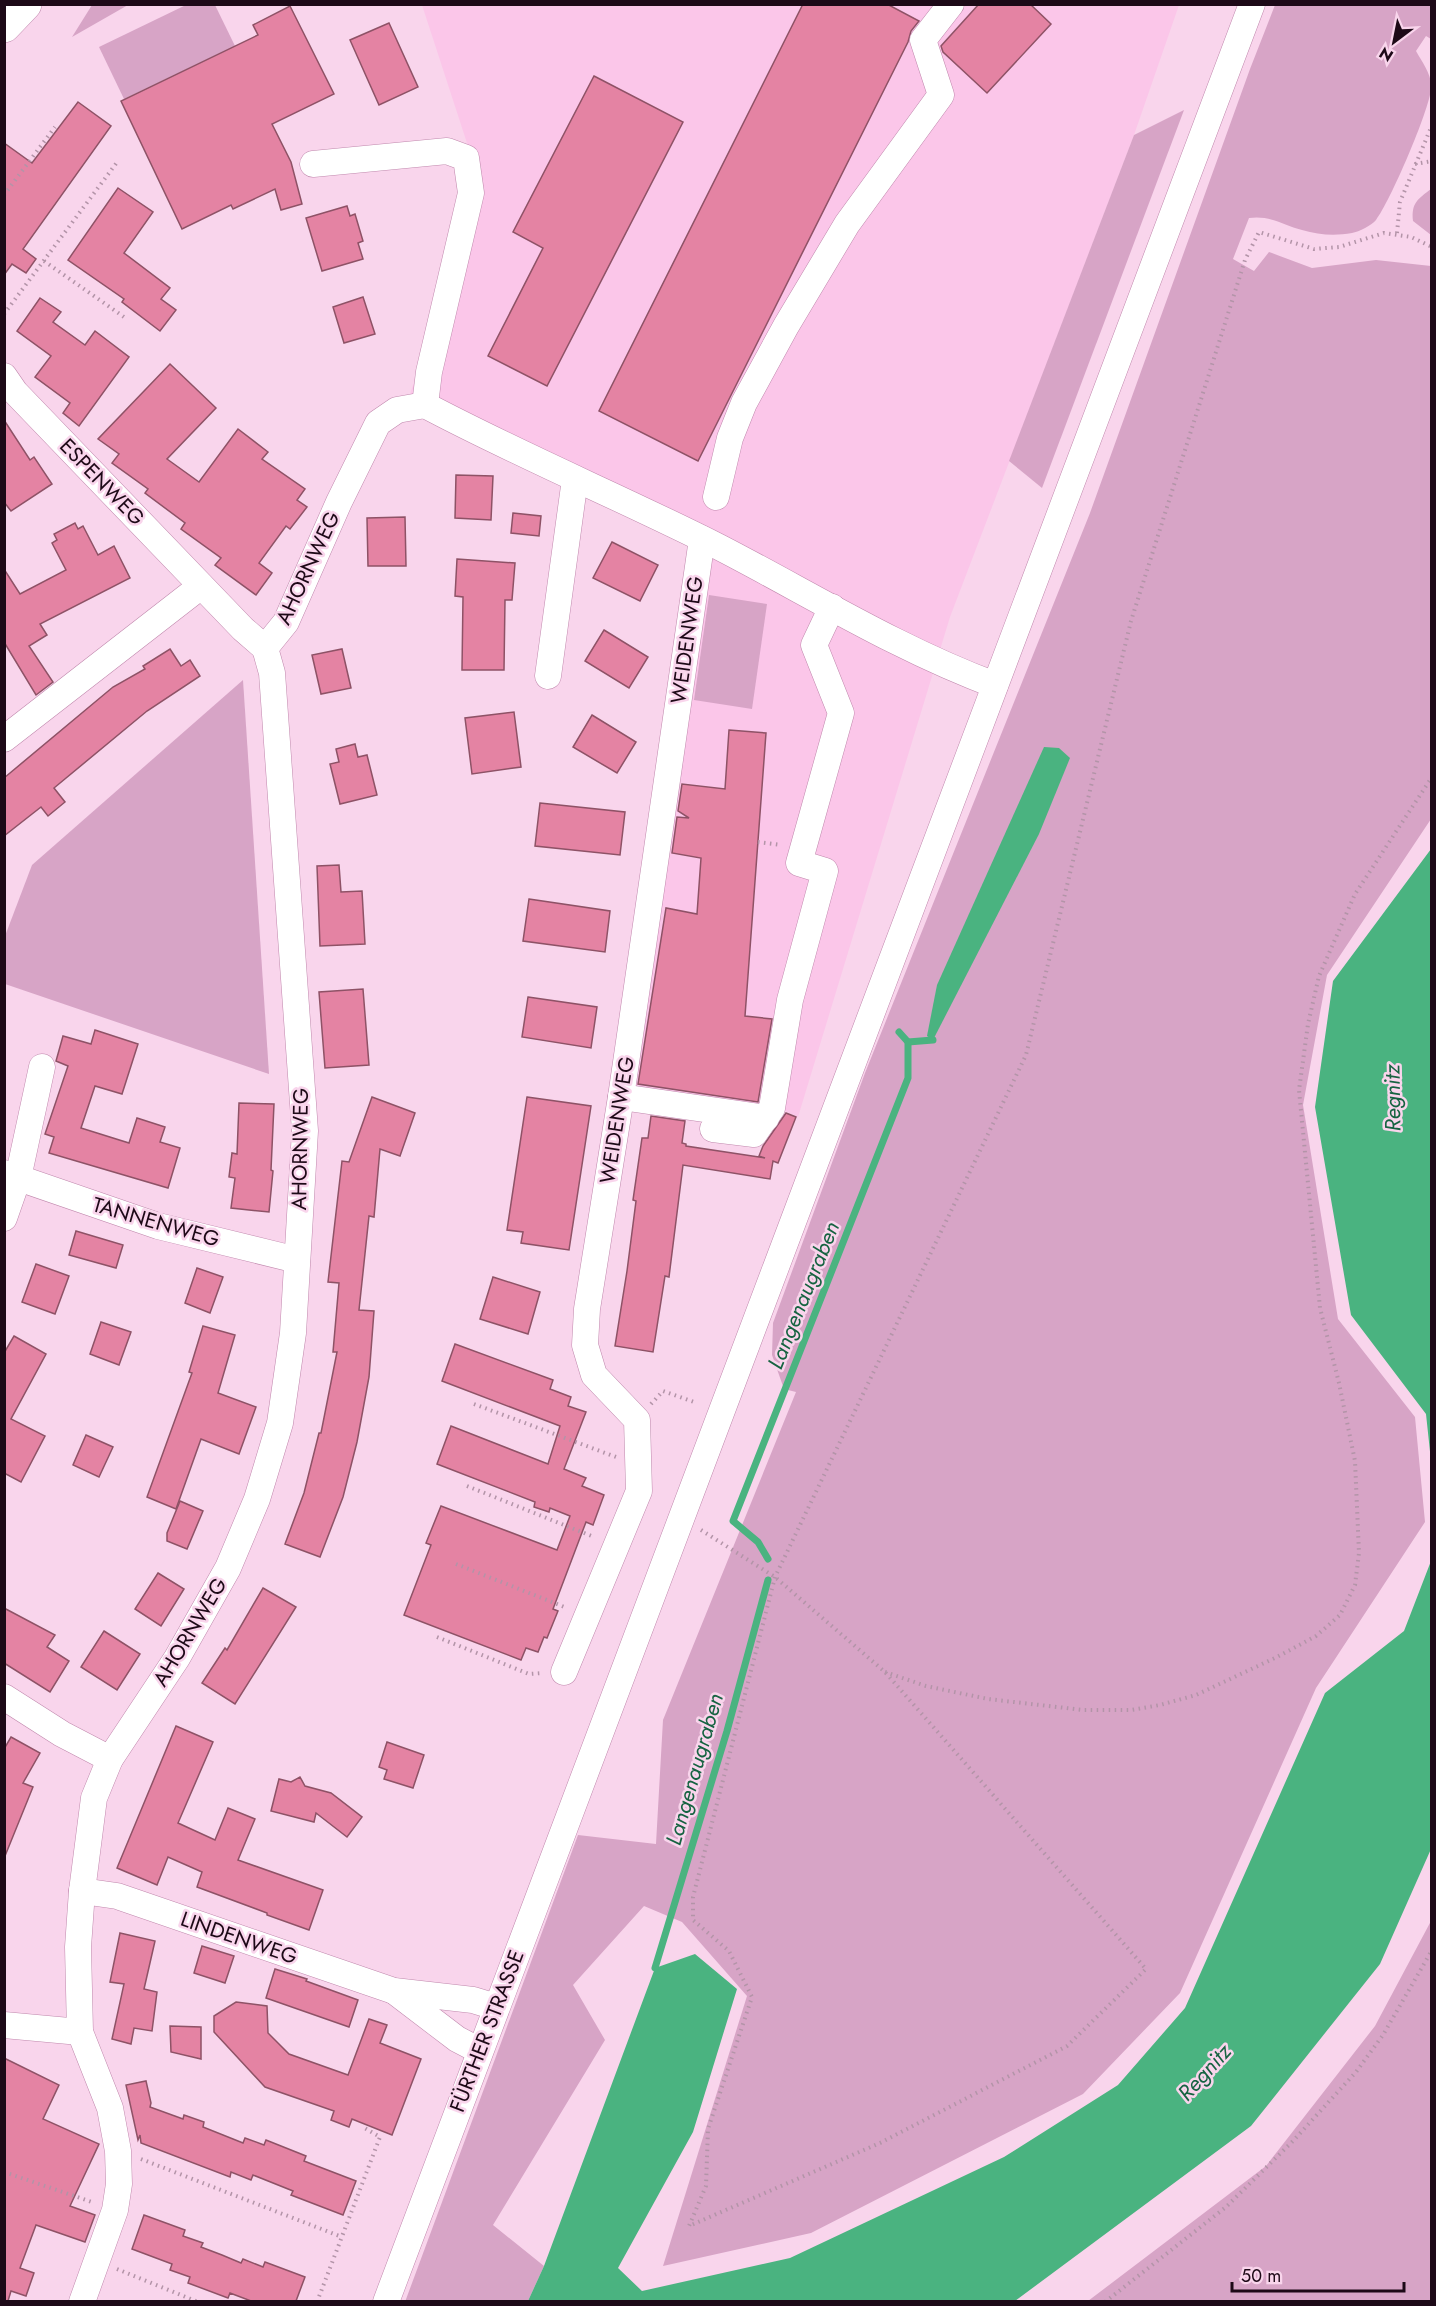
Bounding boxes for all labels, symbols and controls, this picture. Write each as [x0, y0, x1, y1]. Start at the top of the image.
north arrow [1364, 12, 1424, 72]
text: N [1375, 41, 1398, 67]
street label: ESPENWEG [53, 432, 151, 532]
street label: AHORNWEG [269, 506, 347, 630]
street label: WEIDENWEG [663, 574, 711, 706]
street label: WEIDENWEG [592, 1054, 642, 1186]
water label: Regnitz [1375, 1063, 1409, 1132]
street label: AHORNWEG [284, 1088, 316, 1210]
street label: TANNENWEG [89, 1190, 223, 1254]
water label: Langenaugraben [759, 1216, 847, 1374]
street label: AHORNWEG [146, 1572, 234, 1692]
water label: Langenaugraben [657, 1689, 731, 1849]
street label: LINDENWEG [177, 1904, 301, 1972]
street label: FÜRTHER STRASSE [442, 1946, 532, 2116]
water label: Regnitz [1170, 2036, 1239, 2108]
scale bar [1232, 2255, 1404, 2293]
text: 50 m [1241, 2263, 1281, 2289]

